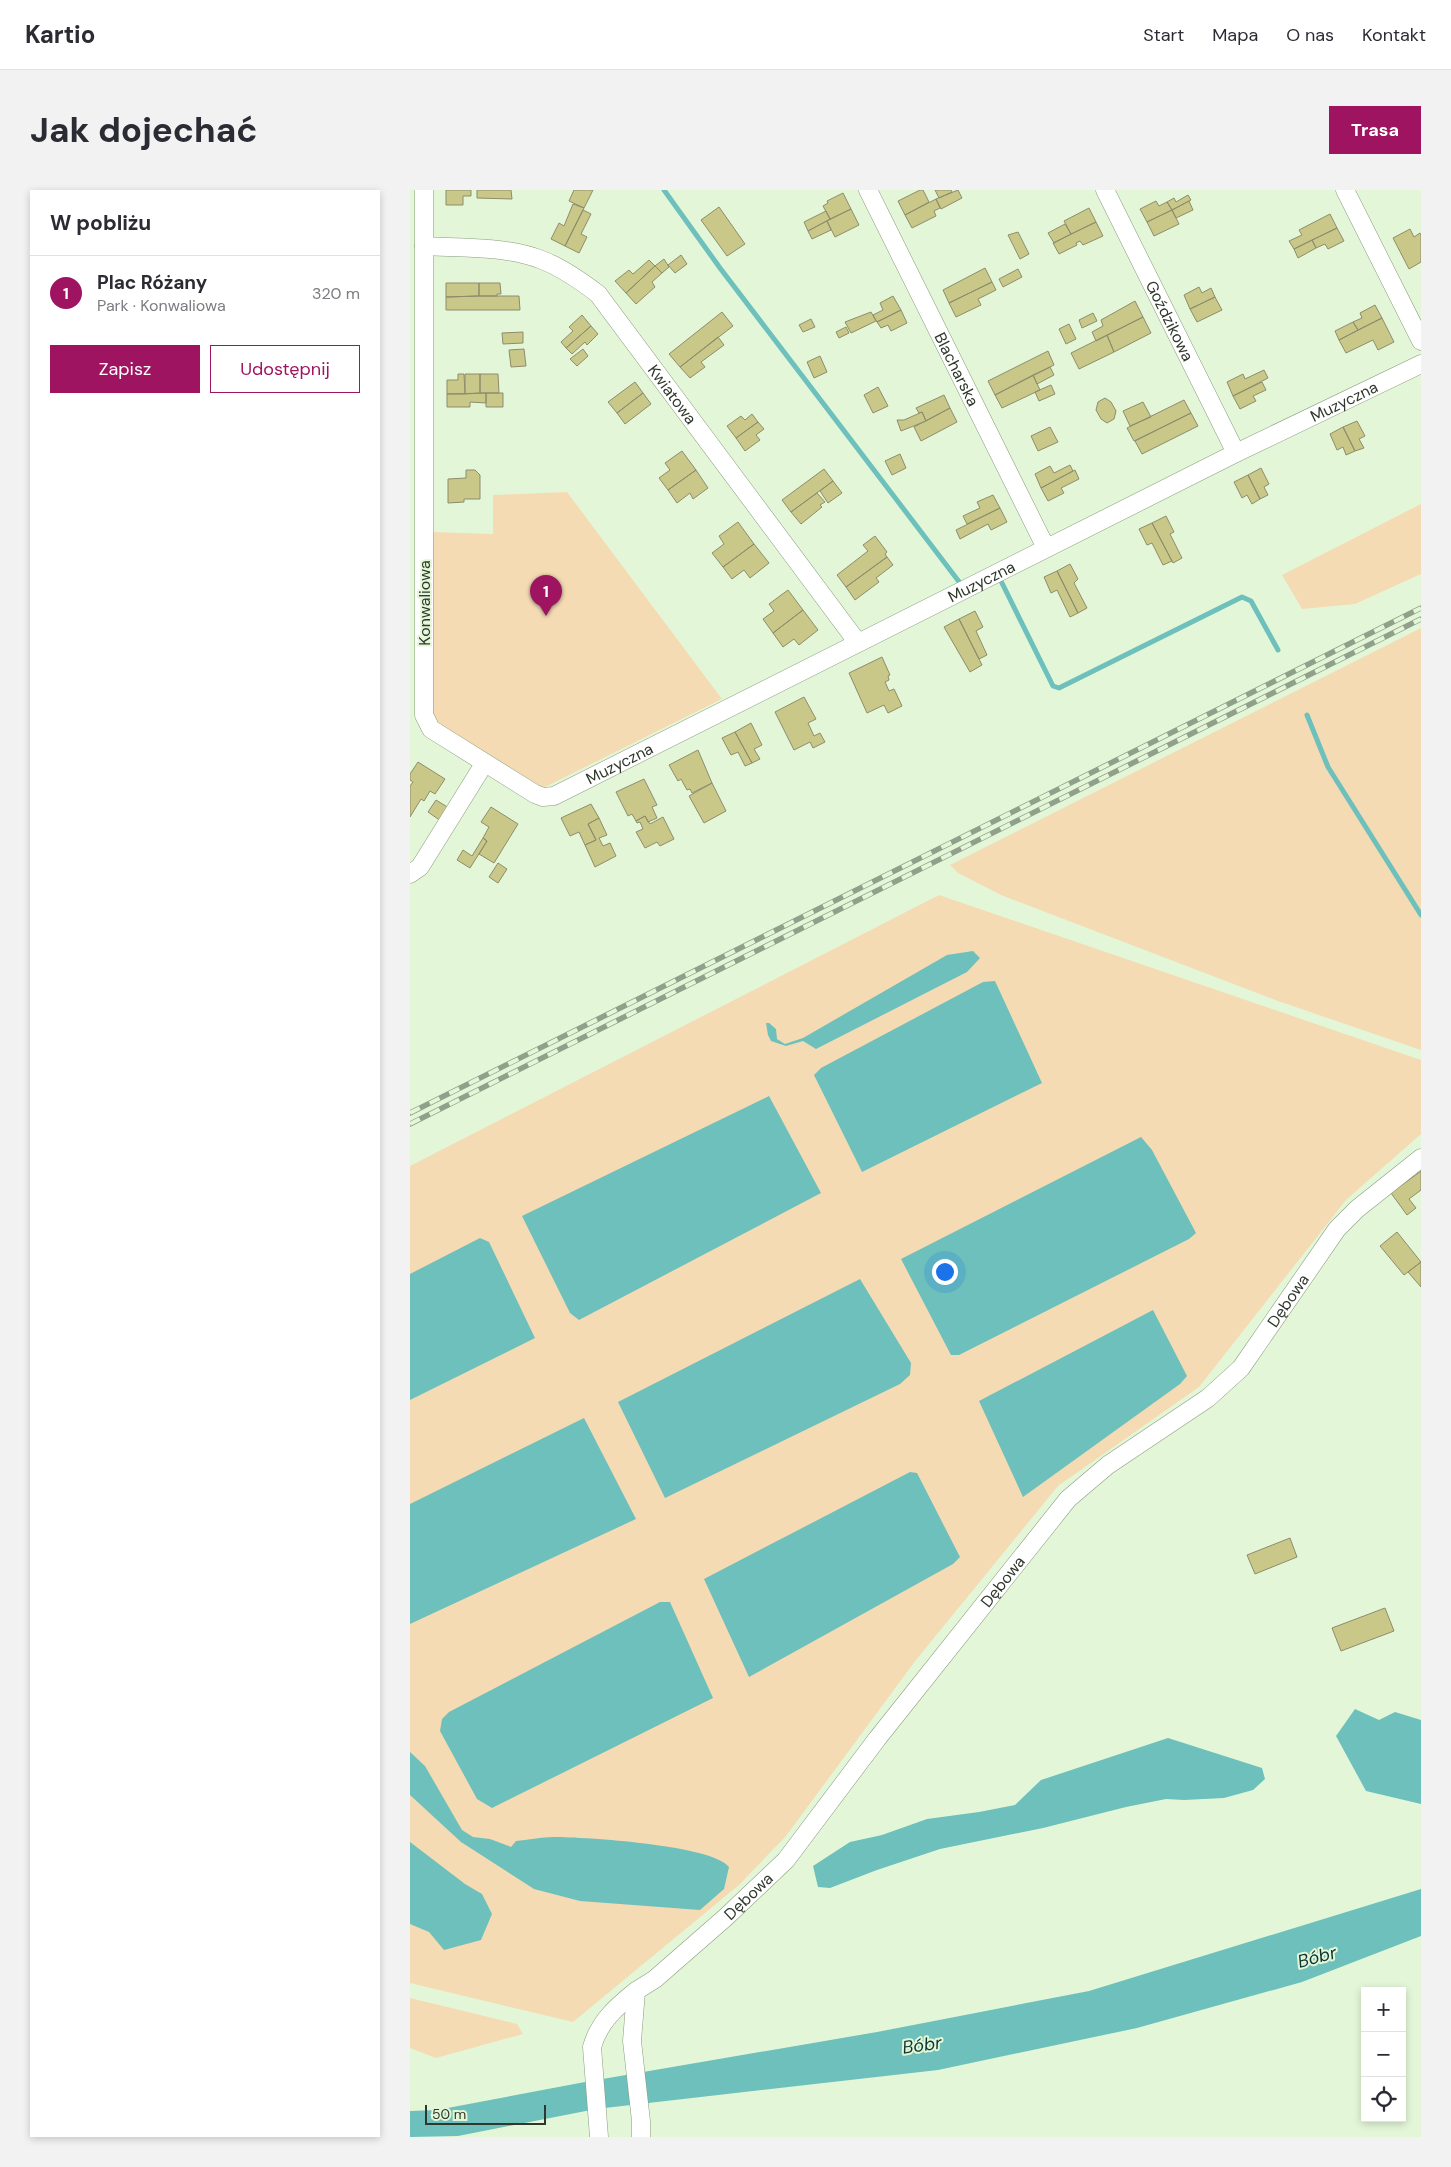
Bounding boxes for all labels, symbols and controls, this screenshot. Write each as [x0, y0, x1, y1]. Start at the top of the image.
text: Kartio [25, 19, 95, 50]
text: Start [1143, 23, 1184, 47]
text: Mapa [1212, 23, 1258, 47]
text: O nas [1286, 23, 1334, 47]
text: Kontakt [1362, 23, 1426, 47]
button: Trasa [1329, 106, 1421, 154]
text: Jak dojechać [30, 107, 257, 153]
text: W pobliżu [50, 209, 151, 237]
text: Plac Różany [97, 270, 207, 295]
street label: Goździkowa [1141, 277, 1199, 365]
text: 1 [63, 283, 69, 304]
text: 320 m [312, 283, 360, 304]
text: Park · Konwaliowa [97, 295, 226, 316]
street label: Blacharska [929, 329, 984, 410]
button: Zapisz [50, 345, 200, 393]
button: Udostępnij [210, 345, 360, 393]
street label: Kwiatowa [643, 360, 701, 429]
street label: Muzyczna [1307, 376, 1381, 427]
street label: Muzyczna [944, 556, 1018, 607]
street label: Konwaliowa [414, 560, 435, 646]
pin: 1 [530, 575, 562, 616]
street label: Muzyczna [582, 738, 657, 789]
your location [932, 1259, 958, 1285]
street label: Dębowa [1262, 1270, 1314, 1331]
street label: Dębowa [976, 1552, 1030, 1612]
street label: Dębowa [720, 1868, 778, 1925]
water label: Bóbr [1295, 1940, 1340, 1974]
map controls [1361, 1987, 1406, 2122]
button: + [1361, 1987, 1406, 2032]
water label: Bóbr [901, 2030, 945, 2060]
button: − [1361, 2032, 1406, 2077]
button: locate [1361, 2077, 1406, 2122]
scale bar [425, 2102, 546, 2125]
text: 50 m [432, 2105, 466, 2123]

